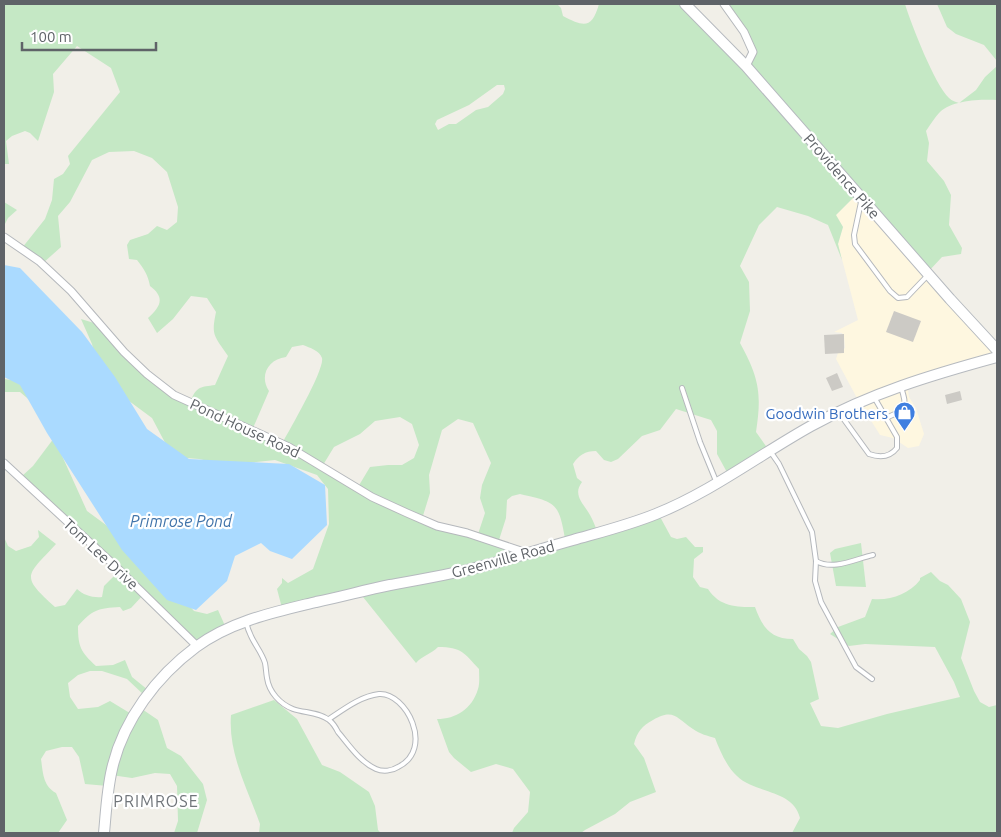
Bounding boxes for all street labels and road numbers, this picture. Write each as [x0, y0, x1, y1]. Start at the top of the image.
street label: Providence Pike [801, 130, 883, 222]
street label: Pond House Road [188, 395, 302, 461]
street label: Tom Lee Drive [60, 515, 142, 593]
street label: Greenville Road [450, 537, 556, 581]

